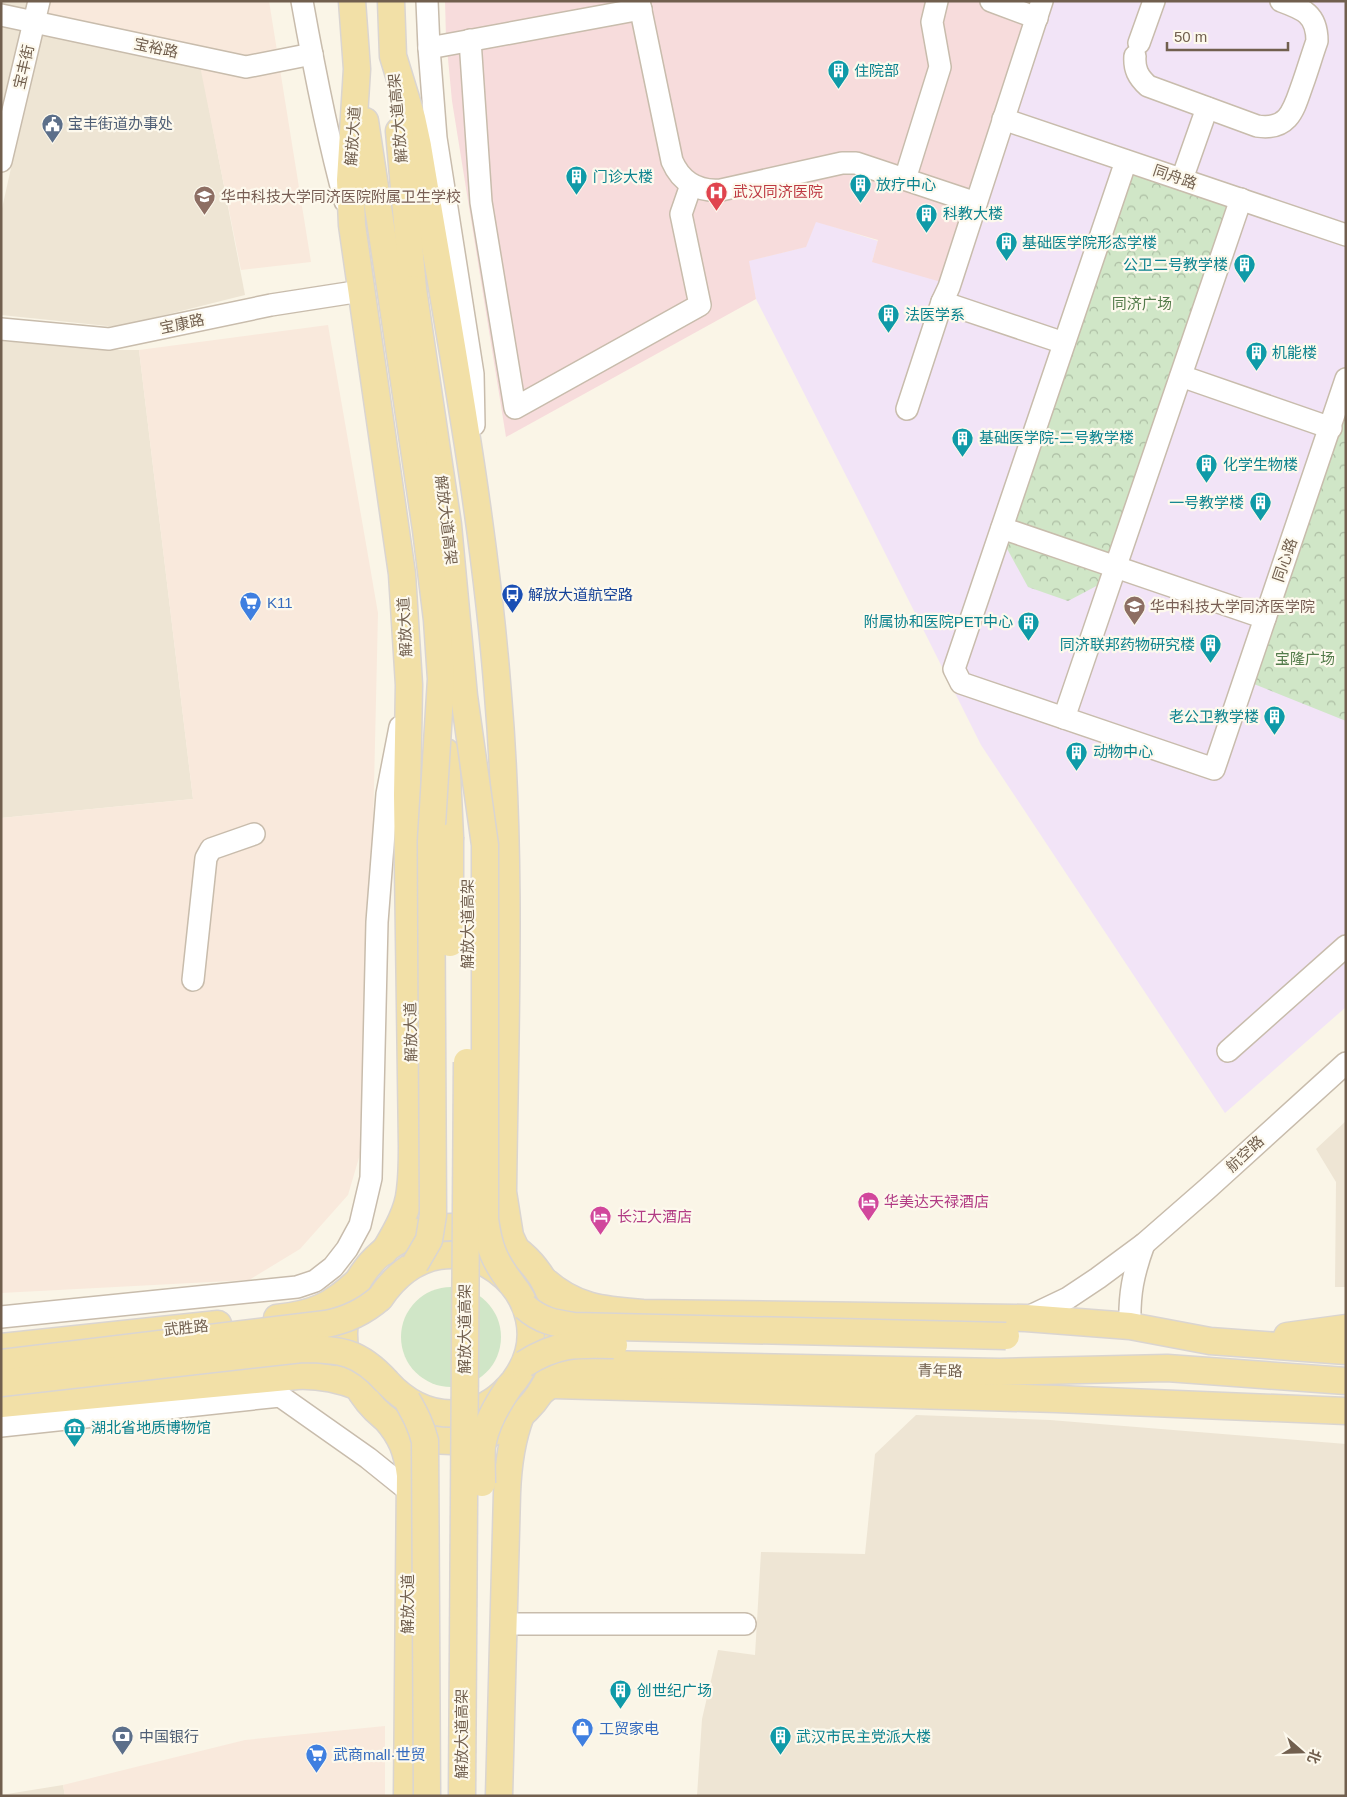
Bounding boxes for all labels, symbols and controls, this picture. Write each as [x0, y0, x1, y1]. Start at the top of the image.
scale bar [1167, 20, 1288, 52]
text: 50 m [1174, 28, 1207, 45]
street label: 宝裕路 [132, 35, 180, 61]
street label: 宝丰街 [10, 43, 37, 91]
building icon: 住院部 [826, 59, 850, 90]
place label: 住院部 [854, 62, 899, 79]
street label: 解放大道高架 [385, 72, 410, 164]
street label: 解放大道 [342, 105, 363, 166]
public building icon: 宝丰街道办事处 [40, 112, 64, 143]
place label: 宝丰街道办事处 [68, 115, 173, 132]
street label: 同舟路 [1151, 161, 1199, 192]
building icon: 门诊大楼 [565, 165, 589, 196]
place label: 门诊大楼 [593, 168, 653, 185]
building icon: 放疗中心 [848, 173, 872, 204]
place label: 放疗中心 [876, 176, 936, 193]
hospital icon: 武汉同济医院 [705, 180, 729, 211]
place label: 武汉同济医院 [733, 183, 823, 200]
school or university icon: 华中科技大学同济医院附属卫生学校 [193, 185, 217, 216]
place label: 华中科技大学同济医院附属卫生学校 [221, 188, 461, 205]
building icon: 科教大楼 [915, 202, 939, 233]
place label: 科教大楼 [943, 205, 1003, 222]
building icon: 基础医学院形态学楼 [994, 231, 1018, 262]
place label: 基础医学院形态学楼 [1022, 234, 1157, 251]
building icon: 公卫二号教学楼 [1232, 253, 1256, 284]
place label: 公卫二号教学楼 [1123, 256, 1228, 273]
park label: 同济广场 [1112, 295, 1172, 312]
building icon: 法医学系 [877, 303, 901, 334]
place label: 法医学系 [905, 306, 965, 323]
street label: 宝康路 [158, 311, 206, 337]
building icon: 机能楼 [1244, 341, 1268, 372]
place label: 机能楼 [1272, 344, 1317, 361]
building icon: 基础医学院-二号教学楼 [951, 426, 975, 457]
place label: 基础医学院-二号教学楼 [979, 429, 1134, 446]
building icon: 化学生物楼 [1195, 453, 1219, 484]
place label: 化学生物楼 [1223, 456, 1298, 473]
street label: 解放大道高架 [433, 474, 460, 566]
building icon: 一号教学楼 [1248, 491, 1272, 522]
place label: 一号教学楼 [1169, 494, 1244, 511]
street label: 同心路 [1269, 536, 1300, 584]
bus stop icon: 解放大道航空路 [500, 583, 524, 614]
place label: 解放大道航空路 [528, 586, 633, 603]
supermarket icon: K11 [239, 591, 263, 622]
place label: K11 [267, 594, 293, 611]
school or university icon: 华中科技大学同济医学院 [1122, 595, 1146, 626]
street label: 解放大道 [394, 597, 415, 657]
place label: 华中科技大学同济医学院 [1150, 598, 1315, 615]
building icon: 附属协和医院PET中心 [1017, 610, 1041, 641]
place label: 附属协和医院PET中心 [864, 613, 1013, 630]
building icon: 同济联邦药物研究楼 [1199, 633, 1223, 664]
place label: 同济联邦药物研究楼 [1060, 636, 1195, 653]
park label: 宝隆广场 [1275, 650, 1335, 667]
building icon: 老公卫教学楼 [1263, 705, 1287, 736]
place label: 老公卫教学楼 [1169, 708, 1259, 725]
building icon: 动物中心 [1065, 740, 1089, 771]
place label: 动物中心 [1093, 743, 1153, 760]
street label: 解放大道高架 [459, 879, 476, 969]
street label: 解放大道 [401, 1002, 420, 1062]
street label: 航空路 [1222, 1132, 1267, 1175]
hotel icon: 华美达天禄酒店 [856, 1190, 880, 1221]
place label: 华美达天禄酒店 [884, 1193, 989, 1210]
hotel icon: 长江大酒店 [589, 1205, 613, 1236]
place label: 长江大酒店 [617, 1208, 692, 1225]
street label: 解放大道高架 [456, 1284, 473, 1374]
street label: 武胜路 [163, 1317, 209, 1338]
street label: 青年路 [917, 1362, 963, 1379]
museum icon: 湖北省地质博物馆 [63, 1416, 87, 1447]
place label: 湖北省地质博物馆 [91, 1419, 211, 1436]
street label: 解放大道 [399, 1574, 416, 1634]
building icon: 创世纪广场 [609, 1679, 633, 1710]
place label: 创世纪广场 [637, 1682, 712, 1699]
street label: 解放大道高架 [453, 1689, 470, 1779]
shop icon: 工贸家电 [571, 1717, 595, 1748]
place label: 工贸家电 [599, 1720, 659, 1737]
bank icon: 中国银行 [111, 1725, 135, 1756]
building icon: 武汉市民主党派大楼 [768, 1725, 792, 1756]
north arrow [1277, 1727, 1327, 1777]
place label: 中国银行 [139, 1728, 199, 1745]
place label: 武汉市民主党派大楼 [796, 1728, 931, 1745]
supermarket icon: 武商mall·世贸 [305, 1743, 329, 1774]
place label: 武商mall·世贸 [333, 1746, 426, 1763]
text: 北 [1304, 1747, 1324, 1766]

